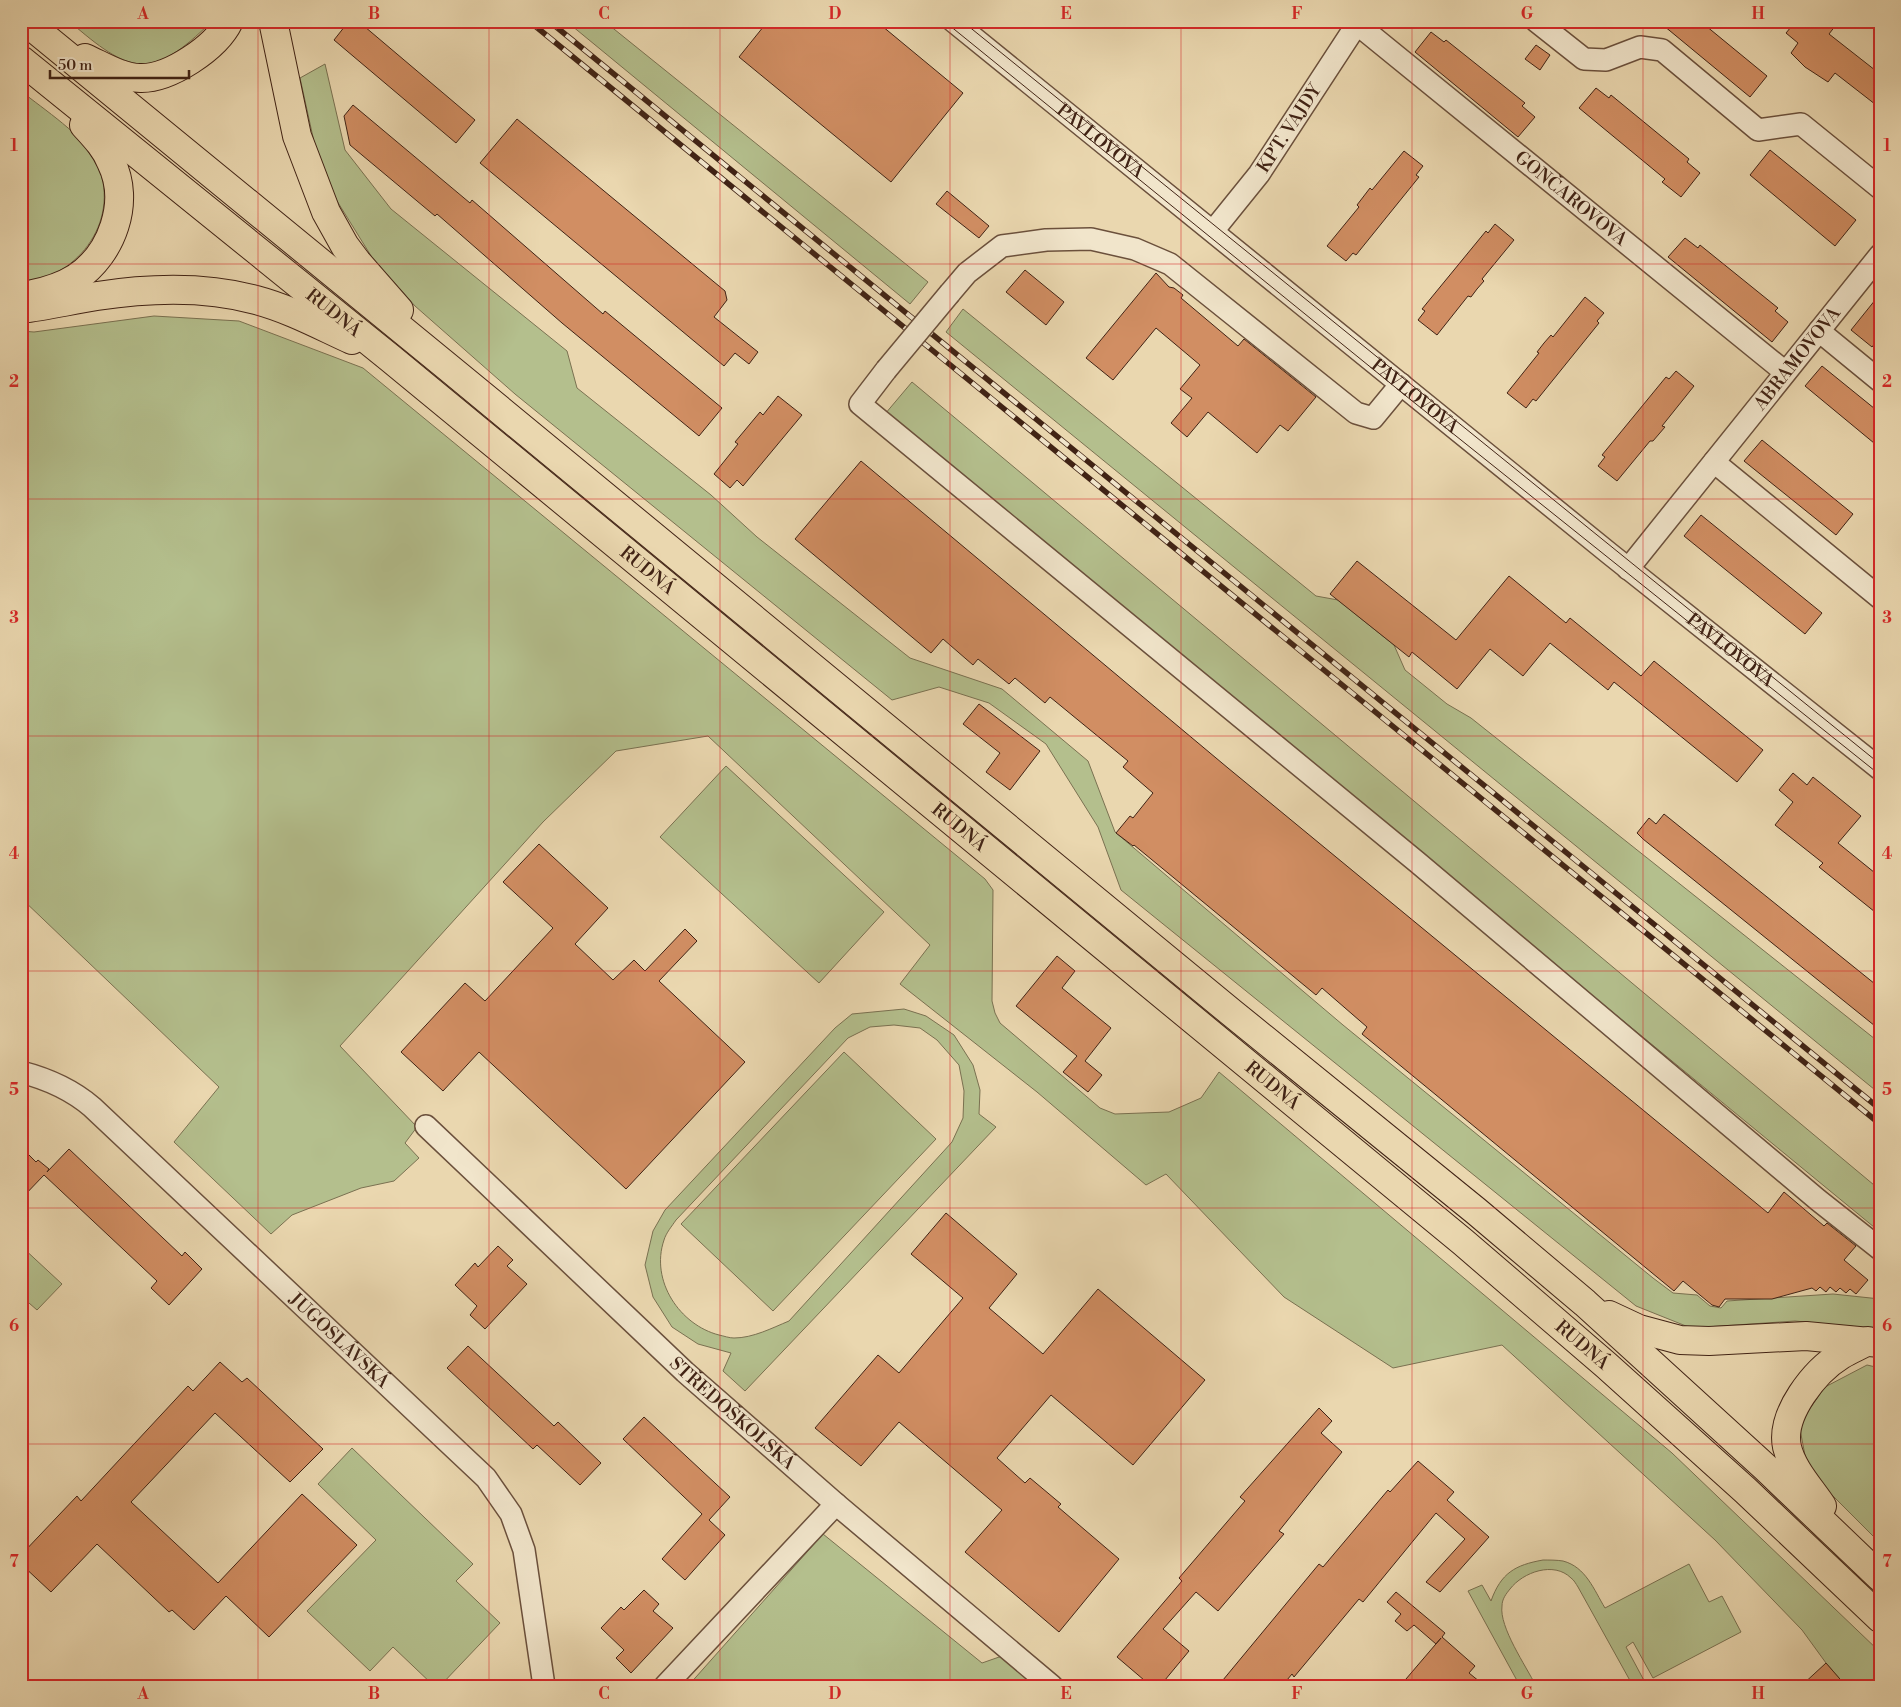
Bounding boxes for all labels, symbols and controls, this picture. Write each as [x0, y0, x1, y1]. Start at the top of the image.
text: A [136, 4, 149, 24]
text: B [368, 4, 380, 24]
text: C [598, 4, 610, 24]
text: D [829, 4, 842, 24]
text: E [1060, 4, 1072, 24]
text: F [1291, 4, 1303, 24]
text: G [1521, 4, 1534, 24]
text: H [1751, 4, 1765, 24]
scale bar [50, 48, 189, 80]
text: 50 m [58, 56, 92, 75]
street label: KPT. VAJDY [1252, 78, 1327, 177]
street label: PAVLOVOVA [1052, 98, 1150, 183]
text: 1 [10, 136, 18, 156]
text: 1 [1883, 136, 1891, 156]
street label: GONČAROVOVA [1510, 146, 1633, 251]
street label: RUDNÁ [301, 283, 367, 342]
street label: ABRAMOVOVA [1748, 302, 1846, 416]
street label: PAVLOVOVA [1367, 353, 1464, 439]
text: 2 [9, 372, 19, 392]
text: 2 [1882, 372, 1892, 392]
street label: RUDNÁ [615, 541, 680, 600]
text: 3 [9, 608, 19, 628]
street label: PAVLOVOVA [1682, 608, 1780, 692]
text: 3 [1882, 608, 1892, 628]
street label: RUDNÁ [927, 798, 992, 857]
text: 4 [9, 844, 20, 864]
text: 4 [1882, 844, 1893, 864]
street label: RUDNÁ [1240, 1056, 1305, 1115]
text: 5 [9, 1080, 19, 1100]
text: 5 [1882, 1080, 1892, 1100]
street label: JUGOSLÁVSKÁ [284, 1287, 395, 1393]
street label: RUDNÁ [1550, 1315, 1615, 1375]
text: 6 [9, 1316, 19, 1336]
text: 6 [1882, 1316, 1892, 1336]
street label: STŘEDOŠKOLSKÁ [665, 1352, 800, 1475]
text: 7 [9, 1552, 19, 1572]
text: 7 [1882, 1552, 1892, 1572]
text: A [136, 1684, 149, 1704]
text: B [368, 1684, 380, 1704]
text: C [598, 1684, 610, 1704]
text: D [829, 1684, 842, 1704]
text: E [1060, 1684, 1072, 1704]
text: F [1291, 1684, 1303, 1704]
text: G [1521, 1684, 1534, 1704]
text: H [1751, 1684, 1765, 1704]

